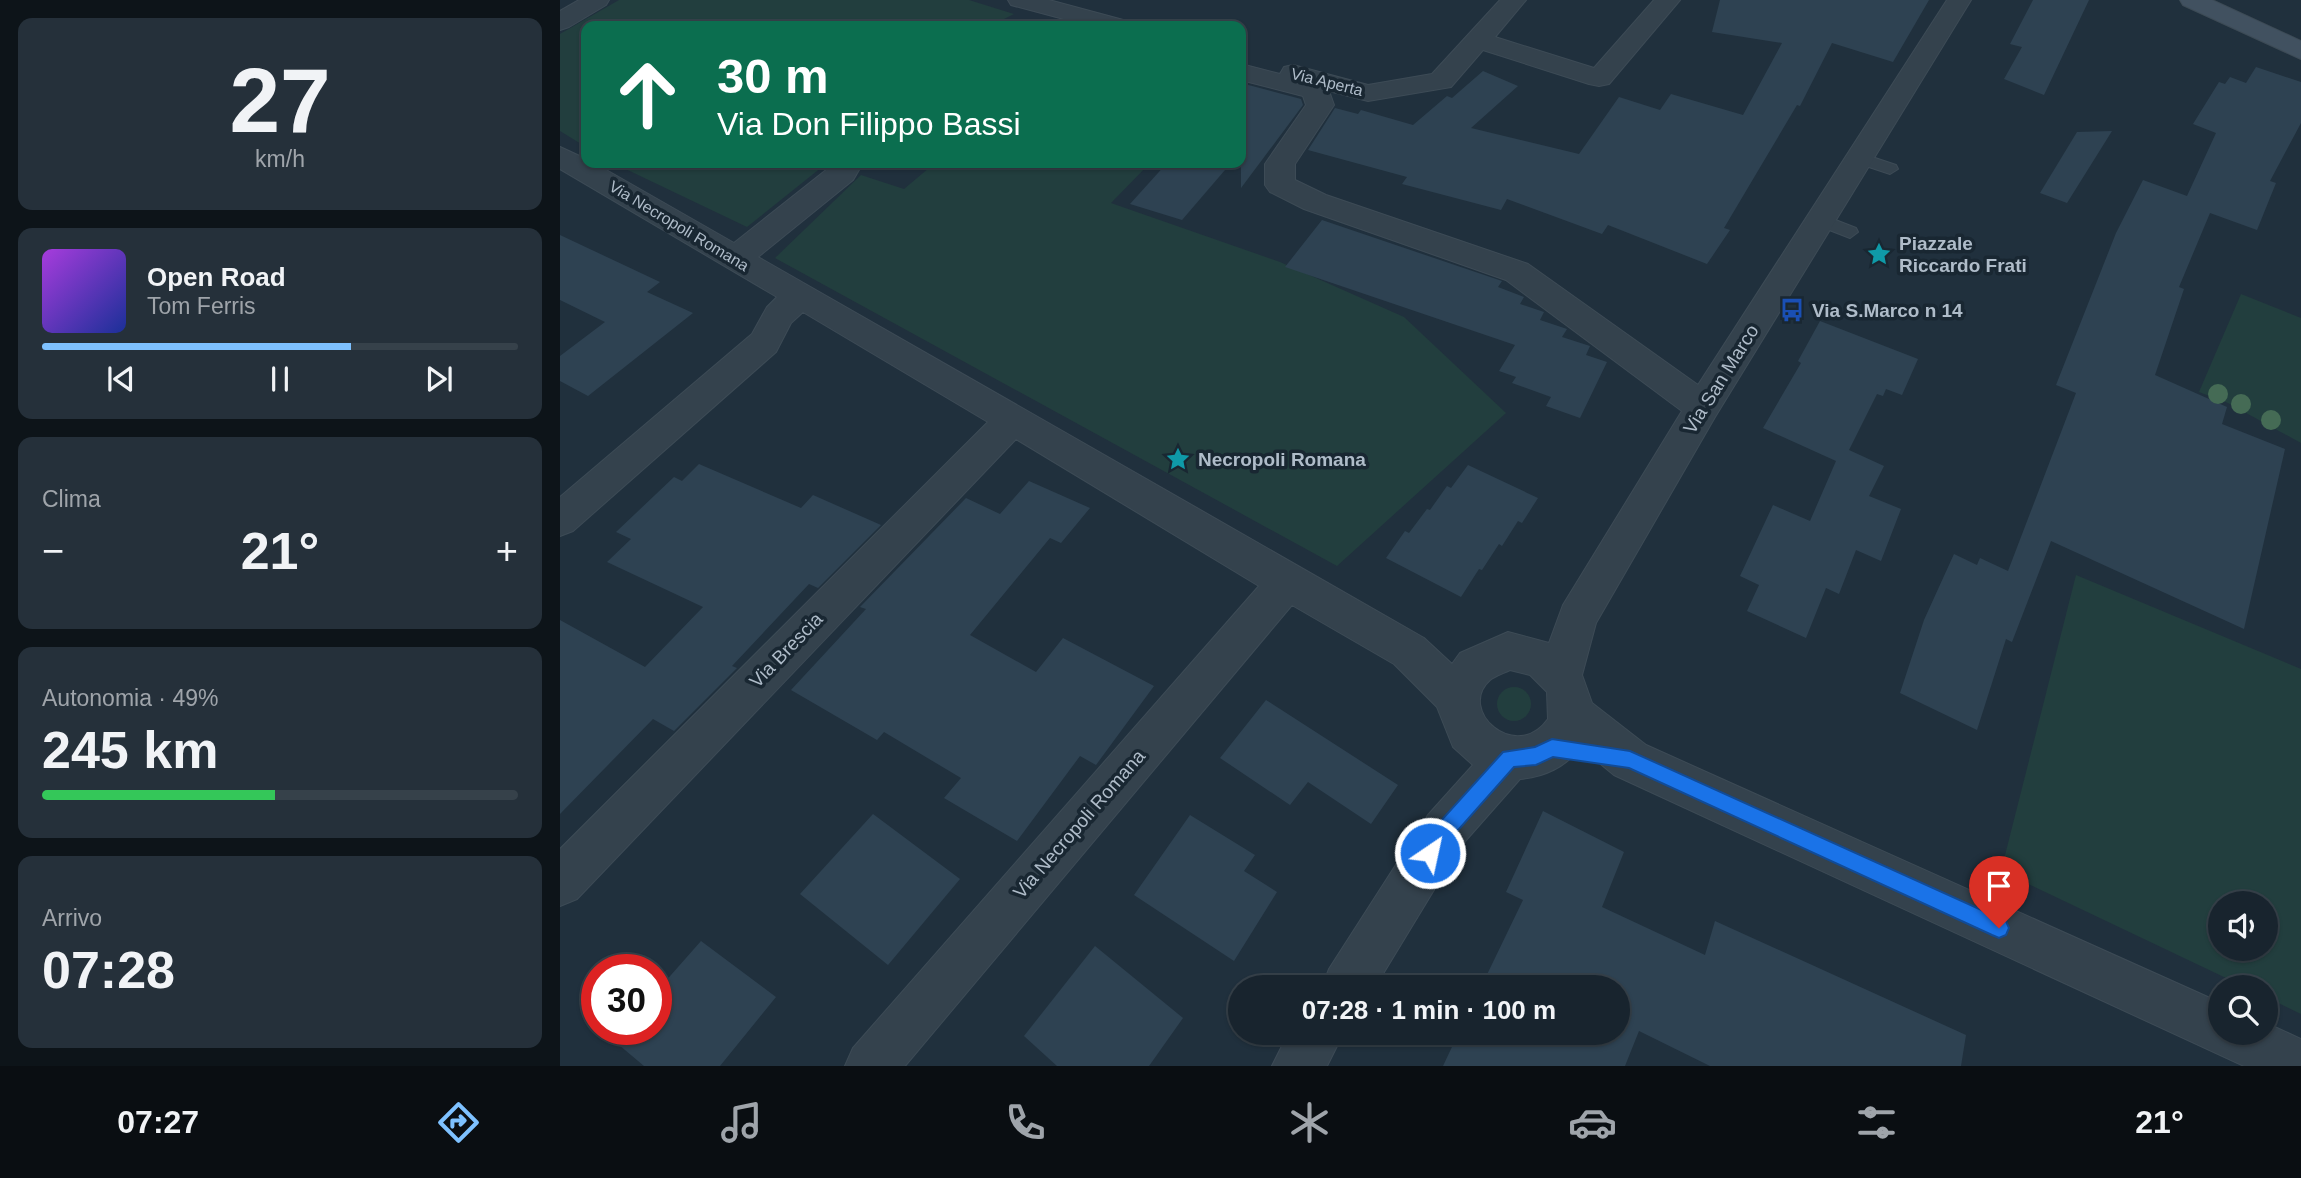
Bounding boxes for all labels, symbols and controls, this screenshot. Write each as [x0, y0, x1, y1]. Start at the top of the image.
icon: ahead [602, 49, 693, 140]
text: 30 m [717, 49, 829, 103]
text: 27 [229, 50, 331, 151]
street label: Via Aperta [1289, 65, 1365, 99]
text: Via Don Filippo Bassi [717, 106, 1021, 142]
text: km/h [255, 146, 305, 172]
street label: Via Necropoli Romana [606, 178, 752, 274]
place label: Piazzale Riccardo Frati [1899, 233, 2027, 276]
place icon: Piazzale Riccardo Frati [1865, 240, 1893, 268]
text: Open Road [147, 262, 286, 292]
text: Tom Ferris [147, 293, 256, 319]
bus stop icon: Via S.Marco n 14 [1778, 296, 1806, 324]
place label: Via S.Marco n 14 [1812, 300, 1963, 321]
street label: Via San Marco [1679, 321, 1763, 437]
icon: previous [102, 360, 140, 398]
icon: pause [261, 360, 299, 398]
icon: next [420, 360, 458, 398]
place icon: Necropoli Romana [1164, 445, 1192, 473]
place label: Necropoli Romana [1198, 449, 1366, 470]
text: Clima [42, 486, 101, 512]
text: 21° [241, 522, 319, 580]
text: − [42, 530, 64, 572]
text: + [496, 530, 518, 572]
street label: Via Brescia [745, 608, 827, 692]
text: Autonomia · 49% [42, 685, 218, 711]
text: 245 km [42, 721, 218, 779]
street label: Via Necropoli Romana [1009, 745, 1149, 902]
position arrow [1393, 816, 1467, 890]
pin [1969, 856, 2029, 928]
icon: arrive [1980, 867, 2018, 905]
map controls [2208, 891, 2278, 1045]
button: sound [2208, 891, 2278, 961]
text: Arrivo [42, 905, 102, 931]
text: 07:28 [42, 941, 175, 999]
speed limit sign: 30 [581, 954, 672, 1045]
button: search [2208, 975, 2278, 1045]
text: 07:28 · 1 min · 100 m [1302, 995, 1556, 1025]
icon: directions [434, 1098, 483, 1147]
icon: music [717, 1098, 766, 1147]
icon: phone [1001, 1098, 1050, 1147]
icon: climate [1285, 1098, 1334, 1147]
icon: car [1568, 1098, 1617, 1147]
icon: filters [1852, 1098, 1901, 1147]
text: 07:27 [117, 1104, 199, 1140]
text: 21° [2135, 1104, 2184, 1140]

